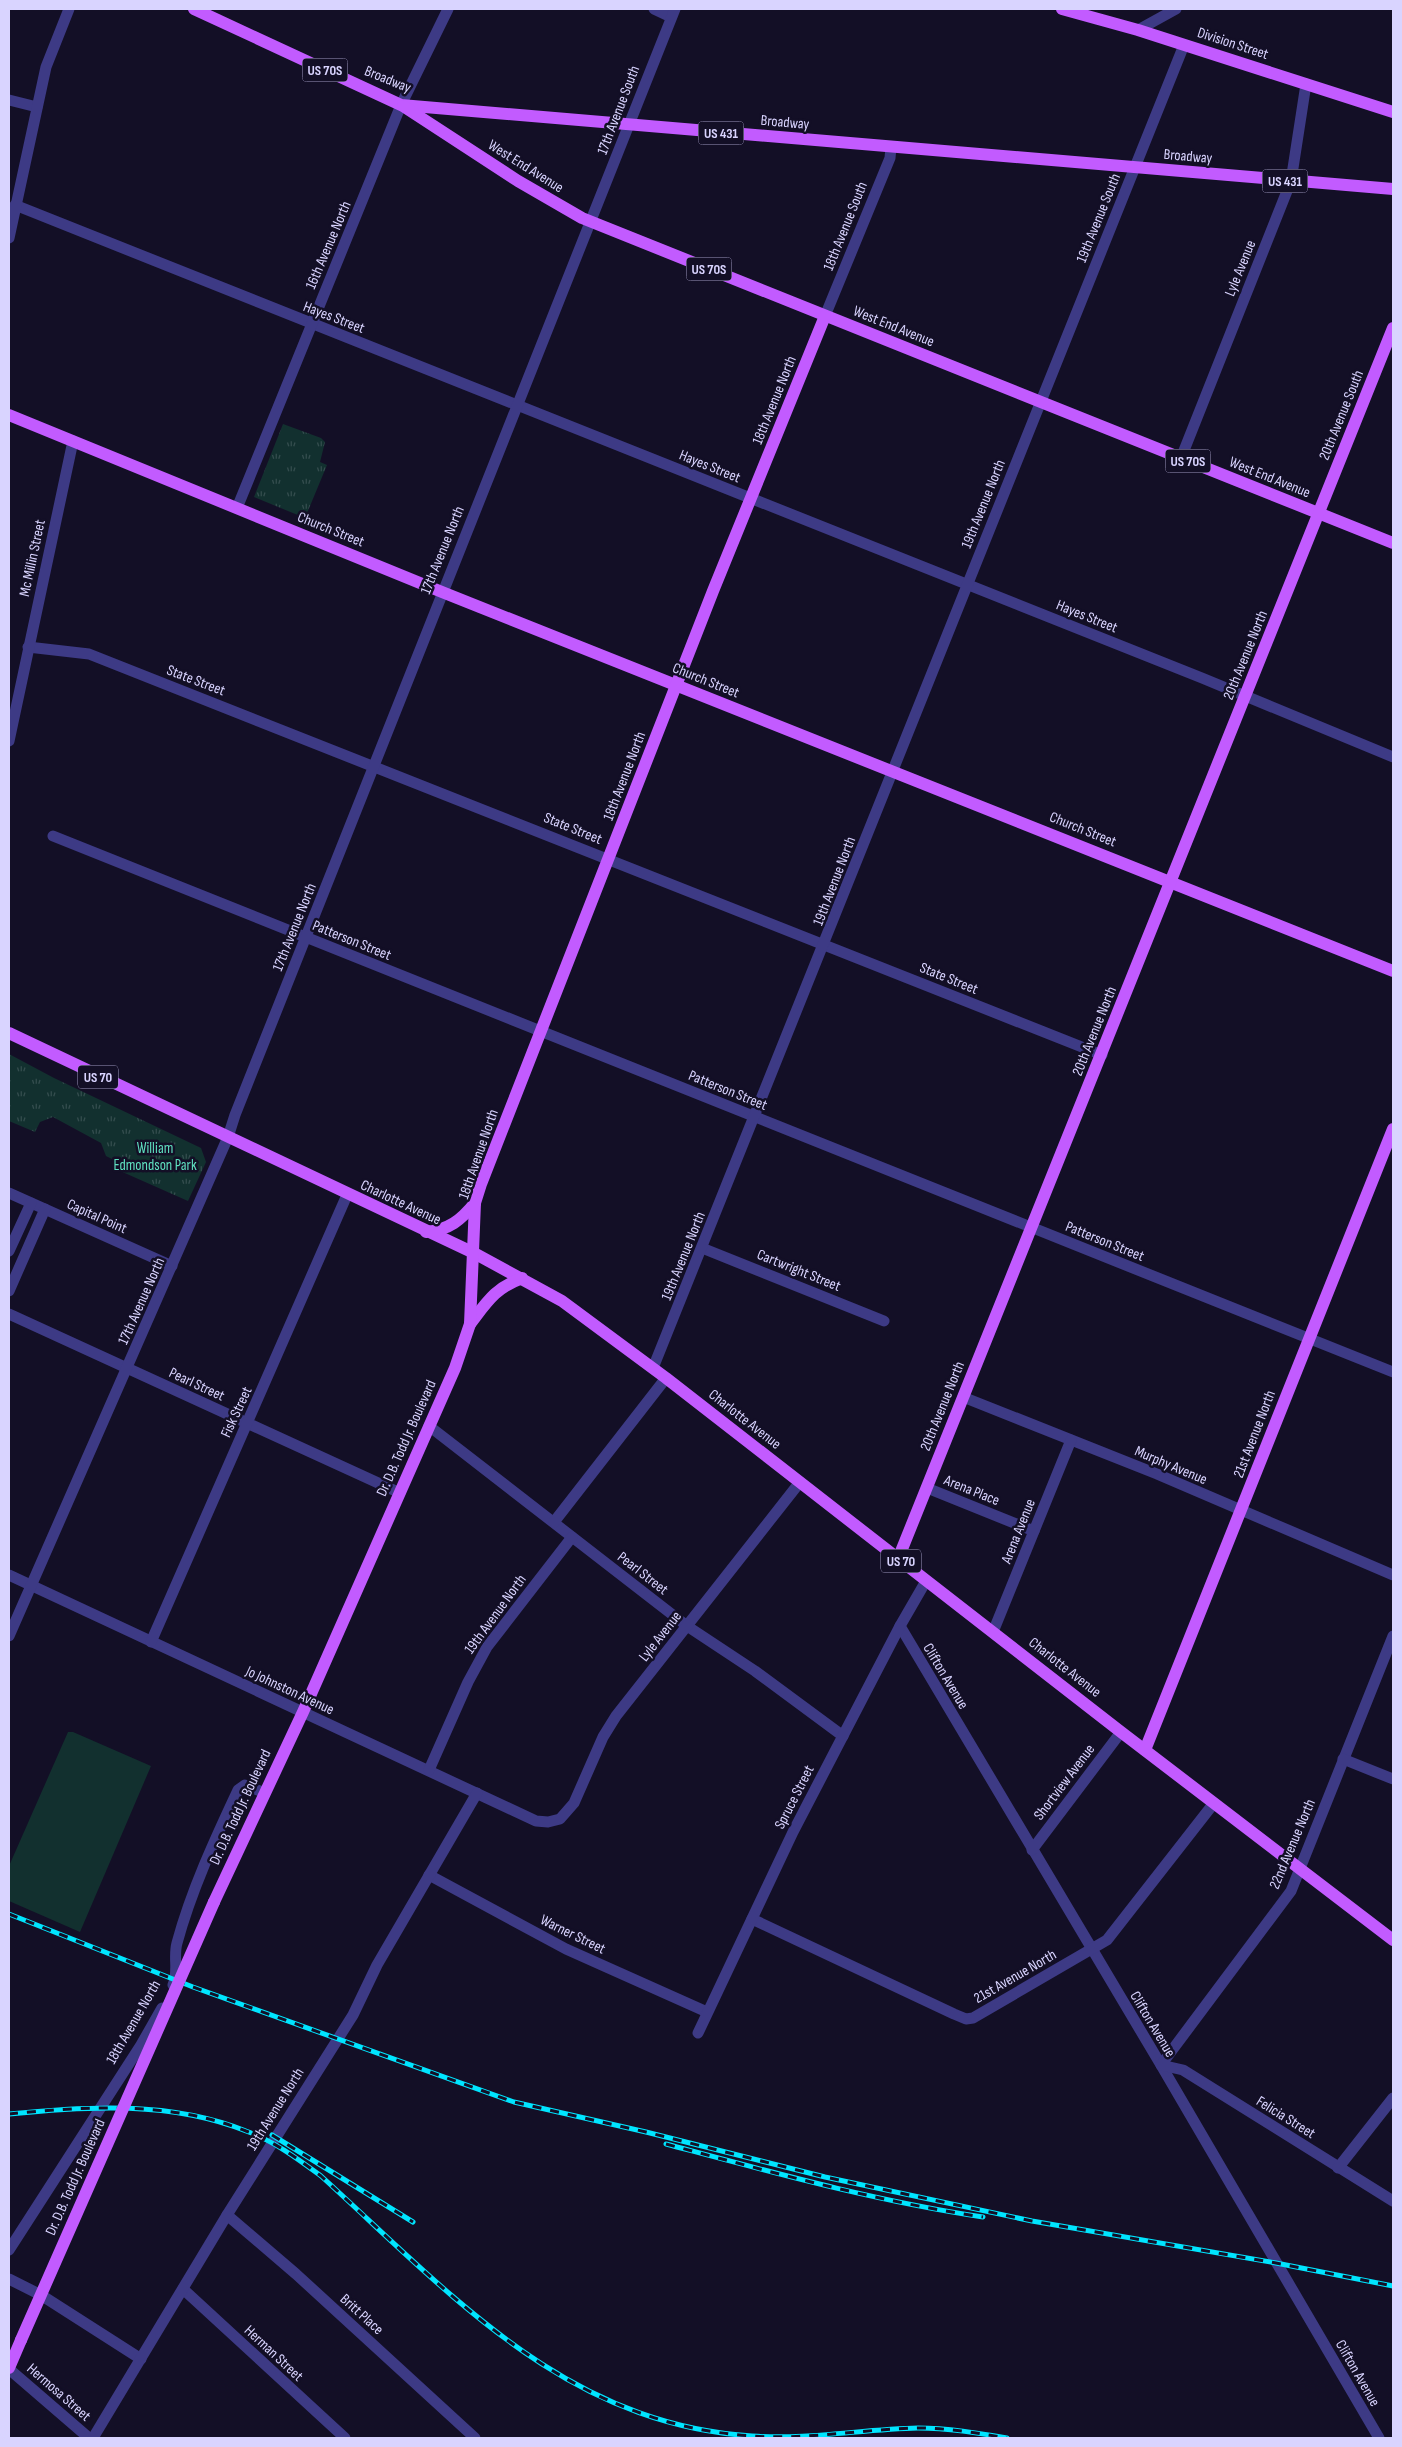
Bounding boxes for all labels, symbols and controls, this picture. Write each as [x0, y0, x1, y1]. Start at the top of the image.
street label: Division Street [1195, 23, 1271, 64]
road number: US 70S [302, 58, 348, 82]
street label: Broadway [362, 62, 414, 97]
street label: 17th Avenue South [593, 63, 644, 157]
street label: Broadway [760, 111, 810, 134]
road number: US 431 [698, 122, 744, 144]
street label: West End Avenue [484, 136, 567, 197]
street label: Broadway [1163, 145, 1213, 168]
road number: US 431 [1262, 170, 1308, 192]
street label: 19th Avenue South [1072, 171, 1125, 265]
street label: 18th Avenue South [819, 179, 872, 273]
street label: 16th Avenue North [301, 198, 355, 292]
street label: Lyle Avenue [1221, 237, 1260, 299]
road number: US 70S [686, 258, 732, 280]
street label: Hayes Street [300, 297, 368, 338]
street label: West End Avenue [850, 302, 937, 351]
street label: 18th Avenue North [748, 353, 801, 447]
street label: 20th Avenue South [1315, 367, 1368, 463]
street label: Hayes Street [676, 446, 744, 487]
road number: US 70S [1166, 450, 1210, 472]
street label: West End Avenue [1226, 453, 1313, 502]
street label: 19th Avenue North [957, 457, 1010, 551]
street label: 17th Avenue North [416, 503, 469, 597]
street label: Church Street [295, 507, 367, 552]
street label: Mc Millin Street [15, 518, 50, 598]
street label: Hayes Street [1053, 596, 1121, 637]
street label: 20th Avenue North [1219, 608, 1272, 703]
street label: Church Street [670, 658, 742, 703]
street label: State Street [164, 661, 228, 700]
street label: 18th Avenue North [599, 729, 650, 823]
street label: Church Street [1047, 807, 1119, 852]
street label: State Street [541, 808, 605, 849]
street label: 19th Avenue North [809, 834, 860, 928]
street label: 17th Avenue North [268, 880, 321, 974]
street label: Patterson Street [310, 916, 394, 965]
street label: State Street [917, 958, 981, 999]
street label: 20th Avenue North [1068, 984, 1121, 1079]
road number: US 70 [78, 1066, 118, 1088]
street label: Patterson Street [686, 1066, 770, 1115]
street label: 18th Avenue North [454, 1107, 503, 1202]
park label: William Edmondson Park [113, 1139, 197, 1175]
street label: Charlotte Avenue [357, 1175, 444, 1229]
street label: Capital Point [64, 1195, 130, 1238]
street label: 19th Avenue North [657, 1209, 710, 1303]
street label: Patterson Street [1063, 1217, 1147, 1266]
street label: Cartwright Street [754, 1245, 844, 1296]
street label: 17th Avenue North [114, 1255, 169, 1348]
street label: 20th Avenue North [916, 1359, 969, 1454]
street label: Pearl Street [166, 1363, 228, 1406]
street label: Dr. D.B. Todd Jr. Boulevard [372, 1377, 441, 1499]
street label: Fisk Street [216, 1383, 257, 1441]
street label: Charlotte Avenue [705, 1385, 785, 1454]
street label: 21st Avenue North [1229, 1388, 1280, 1481]
street label: Murphy Avenue [1132, 1442, 1210, 1489]
street label: Arena Place [940, 1470, 1002, 1510]
street label: Arena Avenue [997, 1496, 1040, 1567]
street label: Pearl Street [613, 1548, 672, 1599]
road number: US 70 [881, 1550, 921, 1572]
street label: 19th Avenue North [460, 1571, 531, 1658]
street label: Lyle Avenue [635, 1607, 686, 1665]
street label: Charlotte Avenue [1025, 1633, 1105, 1702]
street label: Clifton Avenue [918, 1640, 973, 1713]
street label: Jo Johnston Avenue [242, 1661, 337, 1719]
street label: Shortview Avenue [1030, 1741, 1099, 1824]
street label: Dr. D.B. Todd Jr. Boulevard [205, 1746, 276, 1868]
street label: Spruce Street [770, 1762, 819, 1832]
street label: 22nd Avenue North [1265, 1796, 1320, 1892]
street label: Warner Street [537, 1911, 609, 1959]
street label: 21st Avenue North [971, 1945, 1060, 2008]
street label: 18th Avenue North [102, 1977, 165, 2068]
street label: Clifton Avenue [1125, 1988, 1180, 2061]
street label: 19th Avenue North [243, 2064, 308, 2154]
street label: Felicia Street [1253, 2092, 1319, 2143]
street label: Dr. D.B. Todd Jr. Boulevard [41, 2116, 110, 2238]
street label: Britt Place [336, 2290, 387, 2339]
street label: Herman Street [240, 2321, 307, 2386]
street label: Clifton Avenue [1331, 2337, 1384, 2410]
street label: Hermosa Street [23, 2359, 95, 2426]

